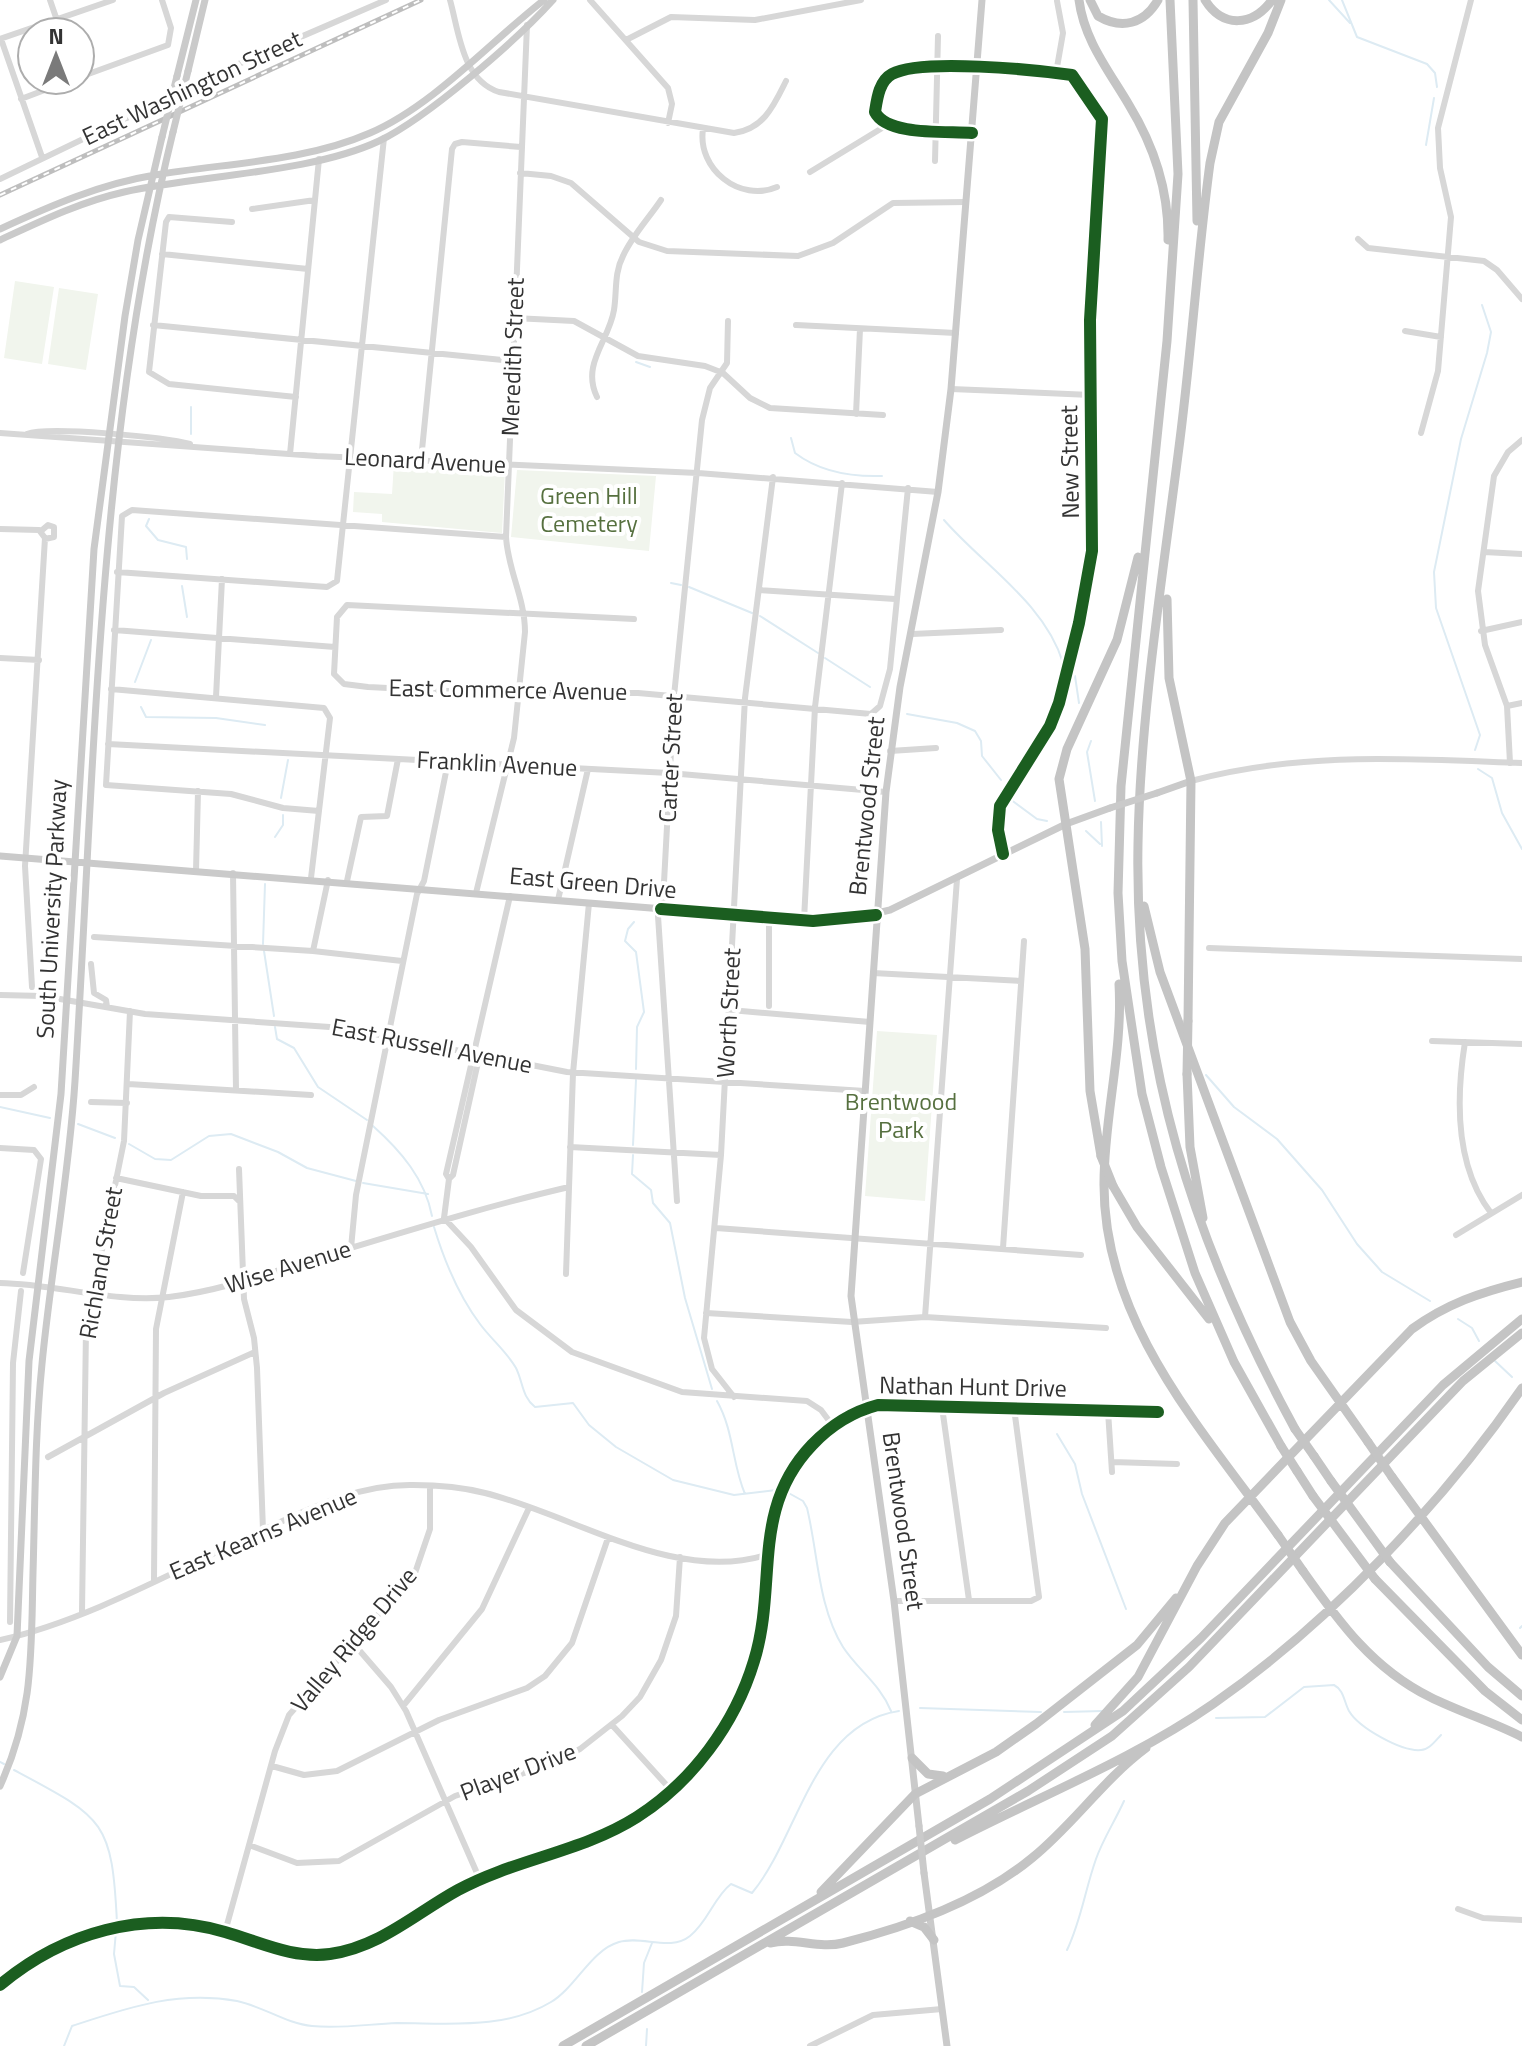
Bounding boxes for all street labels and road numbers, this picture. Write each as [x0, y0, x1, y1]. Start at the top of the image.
street label: East Washington Street [76, 20, 308, 154]
street label: Meredith Street [491, 276, 533, 437]
street label: New Street [1050, 404, 1088, 519]
street label: Leonard Avenue [343, 438, 507, 482]
street label: East Commerce Avenue [388, 669, 628, 709]
street label: Carter Street [649, 692, 691, 823]
street label: Brentwood Street [839, 714, 893, 897]
street label: Franklin Avenue [416, 741, 578, 785]
street label: South University Parkway [26, 778, 76, 1040]
street label: East Green Drive [508, 857, 678, 907]
street label: Worth Street [707, 946, 749, 1079]
street label: East Russell Avenue [329, 1008, 536, 1082]
street label: Richland Street [69, 1183, 131, 1342]
street label: Wise Avenue [220, 1230, 355, 1302]
street label: Nathan Hunt Drive [879, 1366, 1067, 1406]
street label: Brentwood Street [874, 1429, 934, 1613]
street label: East Kearns Avenue [163, 1477, 362, 1589]
street label: Valley Ridge Drive [282, 1559, 425, 1720]
street label: Player Drive [455, 1733, 581, 1810]

